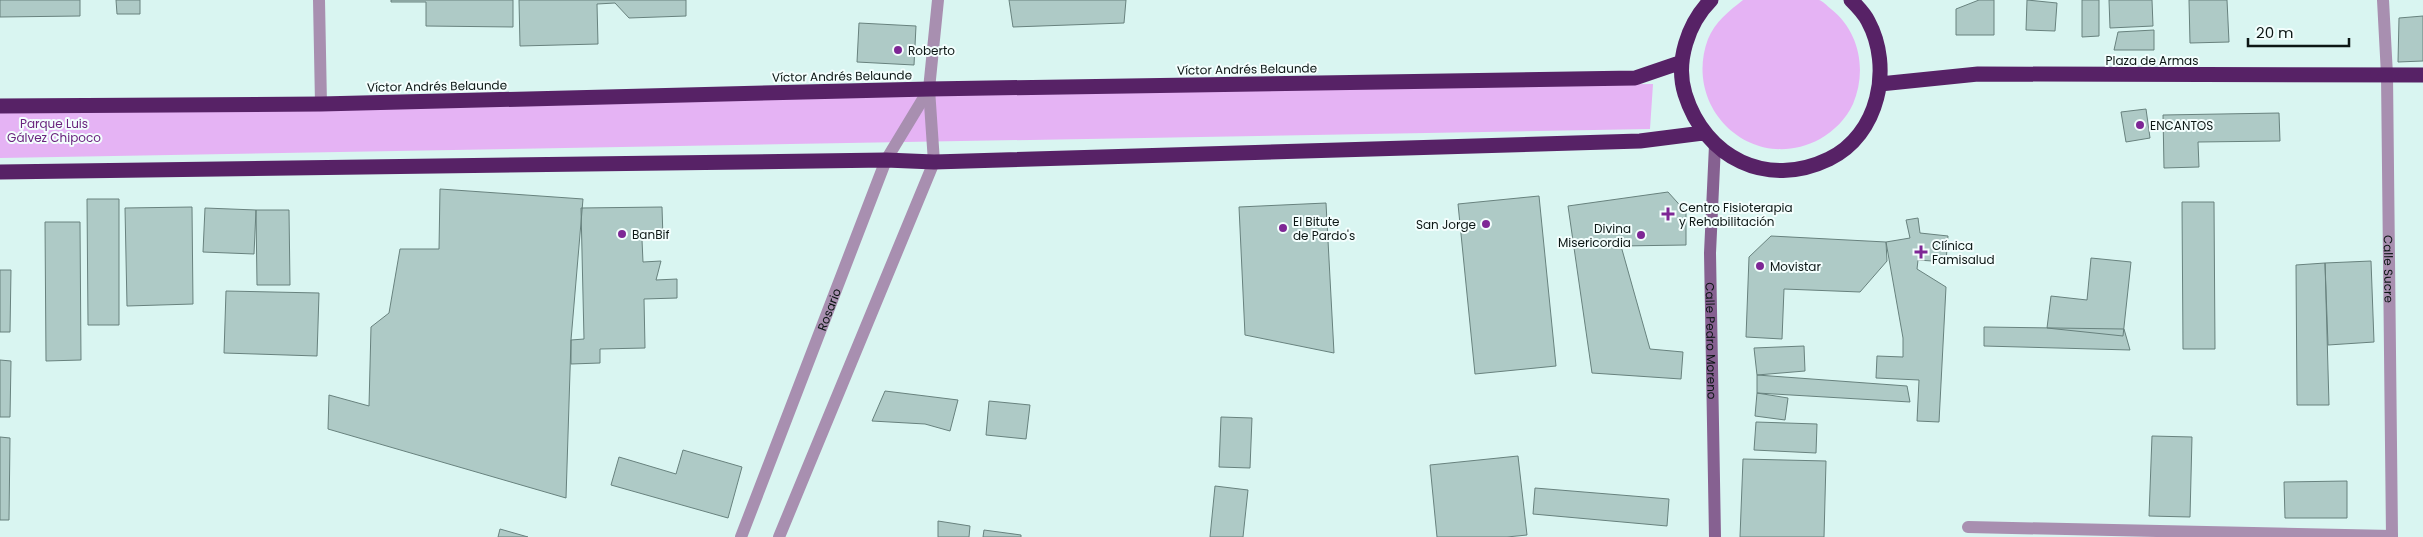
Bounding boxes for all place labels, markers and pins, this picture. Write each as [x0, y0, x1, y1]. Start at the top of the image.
place label: Roberto [908, 42, 955, 59]
marker: Roberto [892, 44, 904, 56]
place label: ENCANTOS [2150, 117, 2213, 134]
marker: ENCANTOS [2134, 119, 2146, 131]
place label: Centro Fisioterapia y Rehabilitación [1679, 199, 1793, 230]
marker: Centro Fisioterapia y Rehabilitación [1661, 207, 1675, 221]
place label: El Bitute de Pardo's [1293, 213, 1355, 244]
place label: San Jorge [1416, 216, 1476, 233]
marker: San Jorge [1480, 218, 1492, 230]
place label: Divina Misericordia [1558, 220, 1631, 251]
marker: El Bitute de Pardo's [1277, 222, 1289, 234]
place label: BanBif [632, 226, 669, 243]
marker: BanBif [616, 228, 628, 240]
marker: Divina Misericordia [1635, 229, 1647, 241]
place label: Clínica Famisalud [1932, 237, 1995, 268]
marker: Clínica Famisalud [1914, 245, 1928, 259]
place label: Movistar [1770, 258, 1821, 275]
marker: Movistar [1754, 260, 1766, 272]

